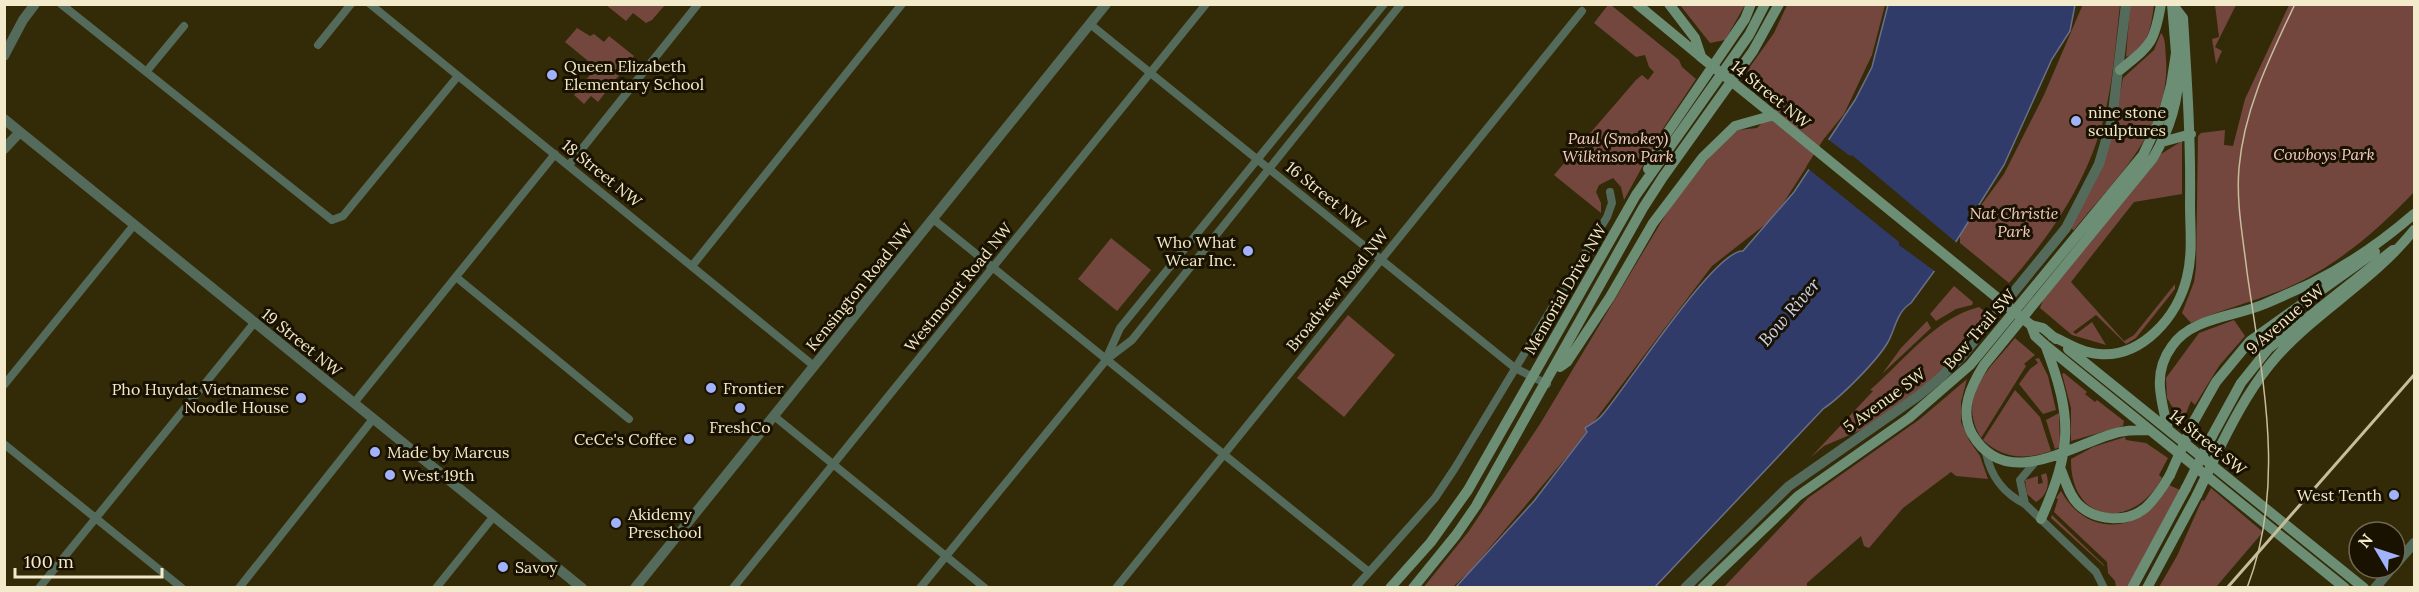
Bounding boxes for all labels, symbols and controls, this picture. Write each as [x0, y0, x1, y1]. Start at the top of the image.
place label: Queen Elizabeth Elementary School [564, 56, 704, 94]
street label: 14 Street NW [1727, 56, 1816, 133]
marker: Queen Elizabeth Elementary School [545, 68, 559, 82]
place label: nine stone sculptures [2088, 102, 2166, 140]
marker: nine stone sculptures [2069, 114, 2083, 128]
park label: Paul (Smokey) Wilkinson Park [1562, 128, 1674, 166]
street label: 18 Street NW [558, 135, 647, 212]
park label: Cowboys Park [2273, 144, 2375, 164]
street label: 16 Street NW [1282, 157, 1371, 234]
park label: Nat Christie Park [1970, 203, 2059, 241]
street label: Kensington Road NW [801, 218, 917, 355]
street label: Westmount Road NW [900, 218, 1017, 356]
street label: Memorial Drive NW [1519, 219, 1611, 358]
street label: Broadview Road NW [1282, 224, 1393, 355]
place label: Who What Wear Inc. [1156, 232, 1237, 270]
marker: Who What Wear Inc. [1241, 244, 1255, 258]
water label: Bow River [1753, 273, 1825, 351]
street label: 9 Avenue SW [2242, 279, 2329, 358]
street label: Bow Trail SW [1939, 284, 2020, 373]
street label: 19 Street NW [258, 304, 347, 381]
street label: 5 Avenue SW [1839, 363, 1930, 436]
place label: Frontier [723, 378, 784, 398]
place label: Pho Huydat Vietnamese Noodle House [112, 379, 289, 417]
marker: Frontier [704, 381, 718, 395]
marker: Pho Huydat Vietnamese Noodle House [294, 391, 308, 405]
marker: FreshCo [733, 401, 747, 415]
street label: 14 Street SW [2165, 405, 2251, 480]
place label: FreshCo [709, 417, 771, 437]
place label: CeCe's Coffee [574, 429, 677, 449]
marker: CeCe's Coffee [682, 432, 696, 446]
place label: Made by Marcus [387, 442, 509, 462]
marker: Made by Marcus [368, 445, 382, 459]
place label: West 19th [402, 465, 475, 485]
marker: West 19th [383, 468, 397, 482]
place label: West Tenth [2297, 485, 2382, 505]
marker: West Tenth [2387, 488, 2401, 502]
place label: Akidemy Preschool [627, 504, 702, 542]
marker: Akidemy Preschool [609, 516, 623, 530]
north arrow [2347, 520, 2407, 580]
text: N [2354, 529, 2377, 552]
scale bar [15, 541, 162, 579]
text: 100 m [24, 550, 74, 573]
place label: Savoy [515, 557, 558, 577]
marker: Savoy [496, 560, 510, 574]

